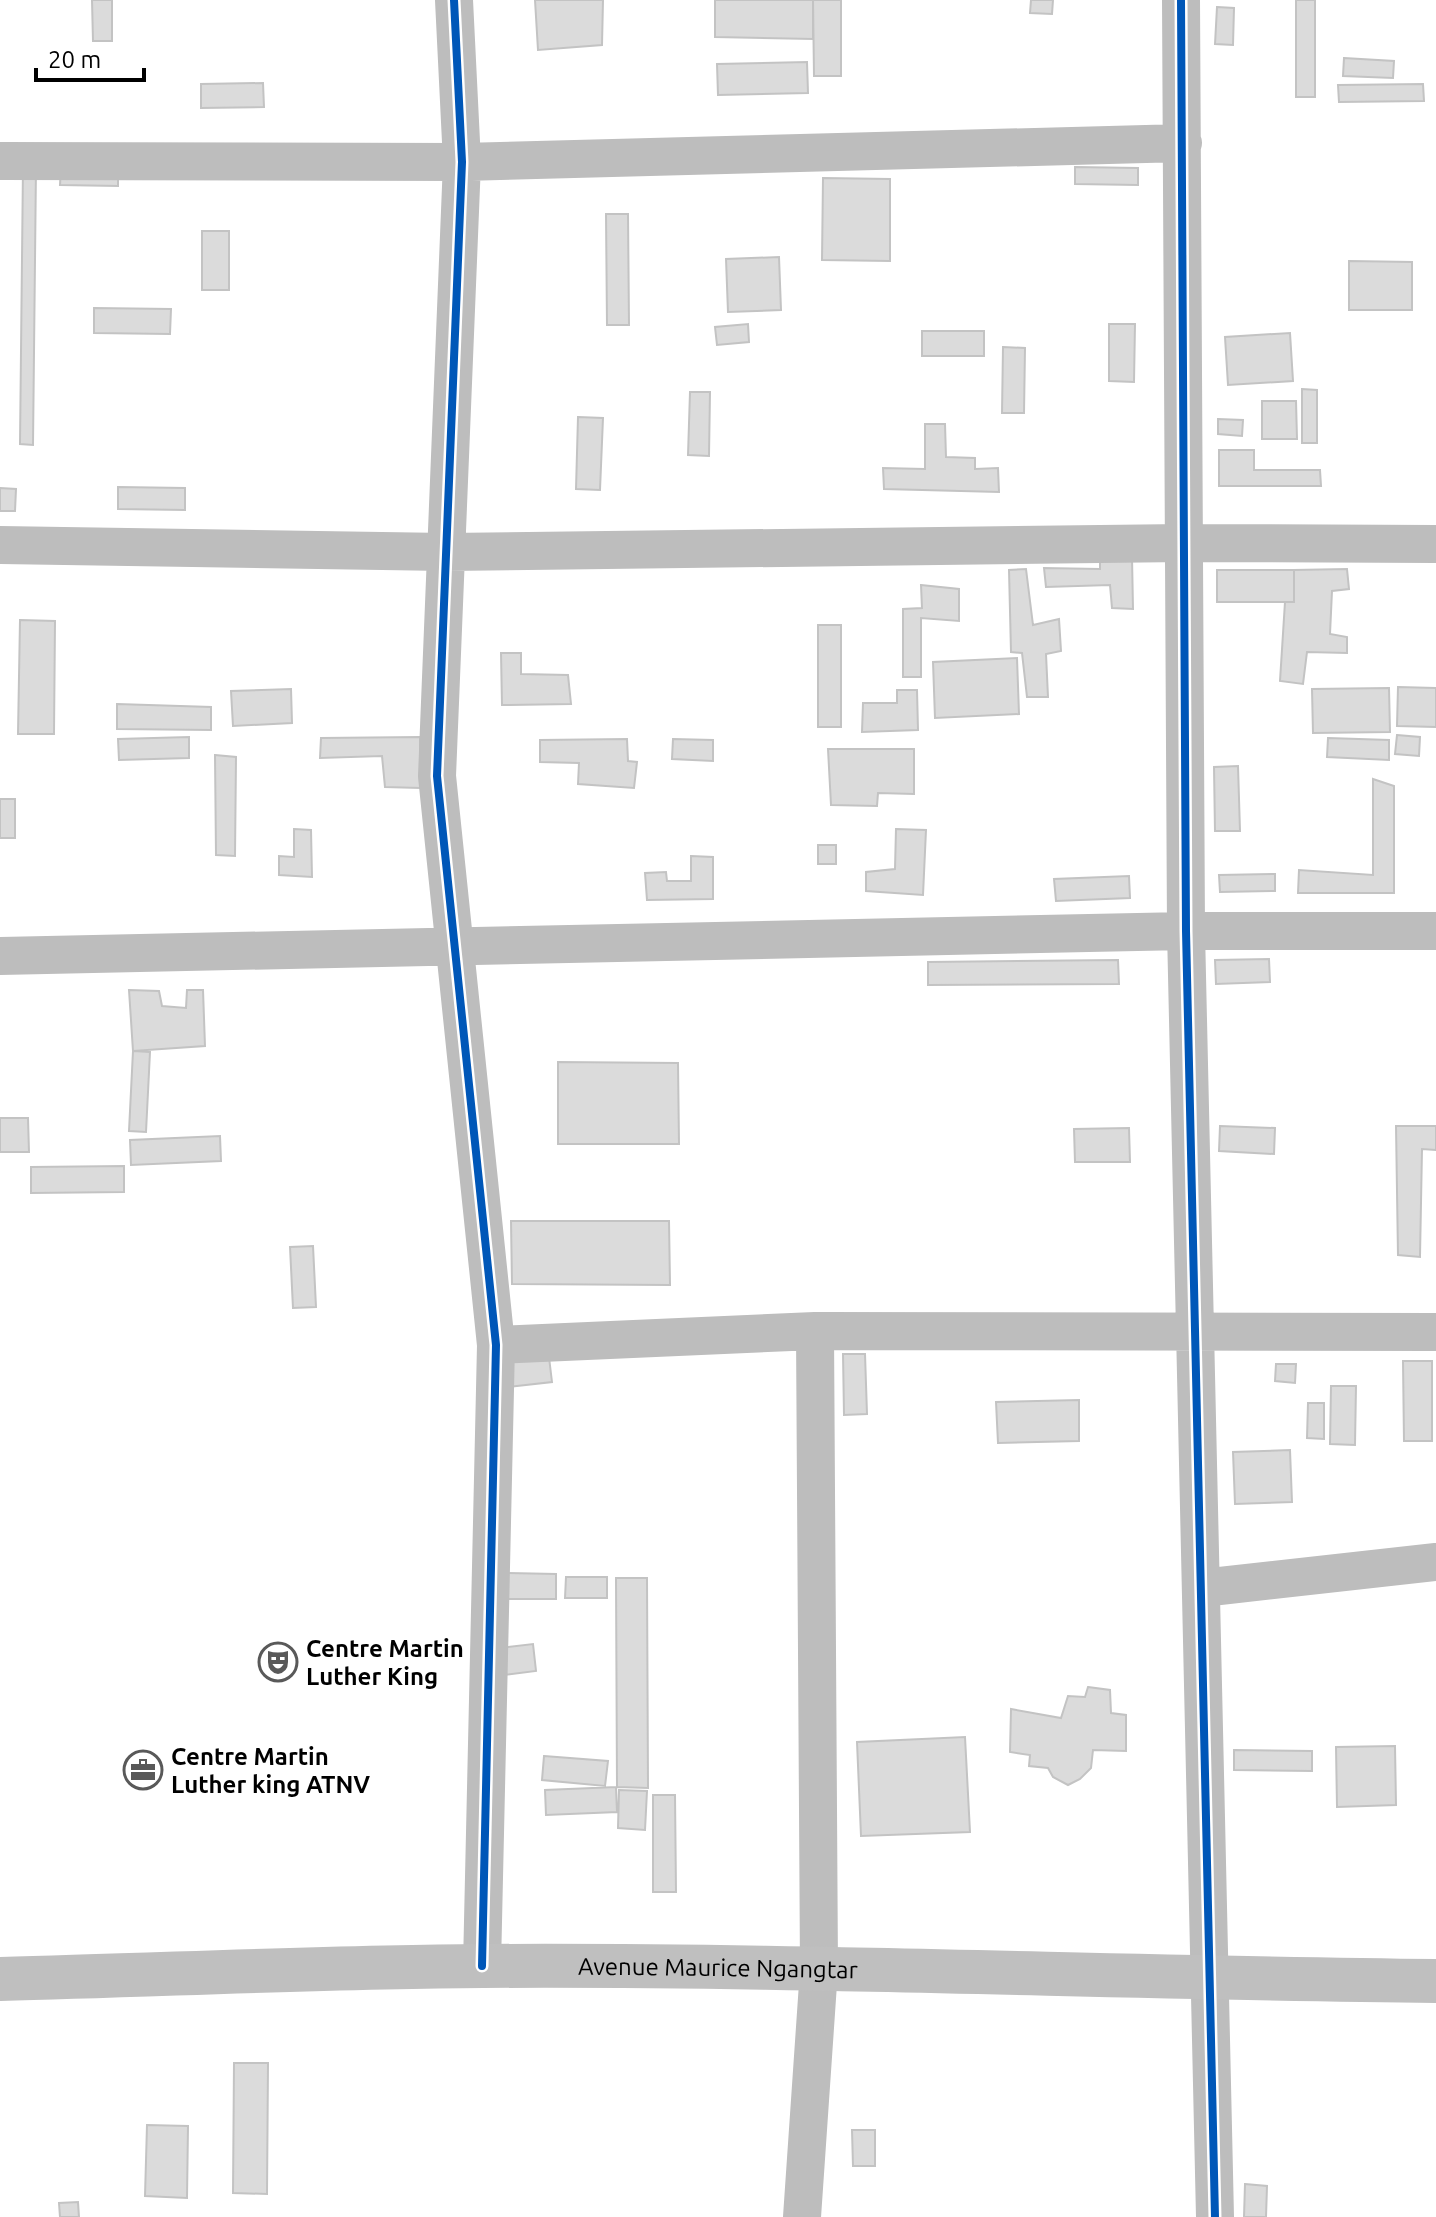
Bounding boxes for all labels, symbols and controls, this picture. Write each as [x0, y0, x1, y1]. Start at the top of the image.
scale bar [36, 32, 144, 82]
text: 20 m [48, 46, 101, 73]
place label: Centre Martin Luther King [306, 1635, 464, 1690]
theatre icon: Centre Martin Luther King [257, 1641, 299, 1683]
place label: Centre Martin Luther king ATNV [171, 1743, 370, 1798]
office icon: Centre Martin Luther king ATNV [122, 1749, 164, 1791]
street label: Avenue Maurice Ngangtar [578, 1952, 858, 1983]

